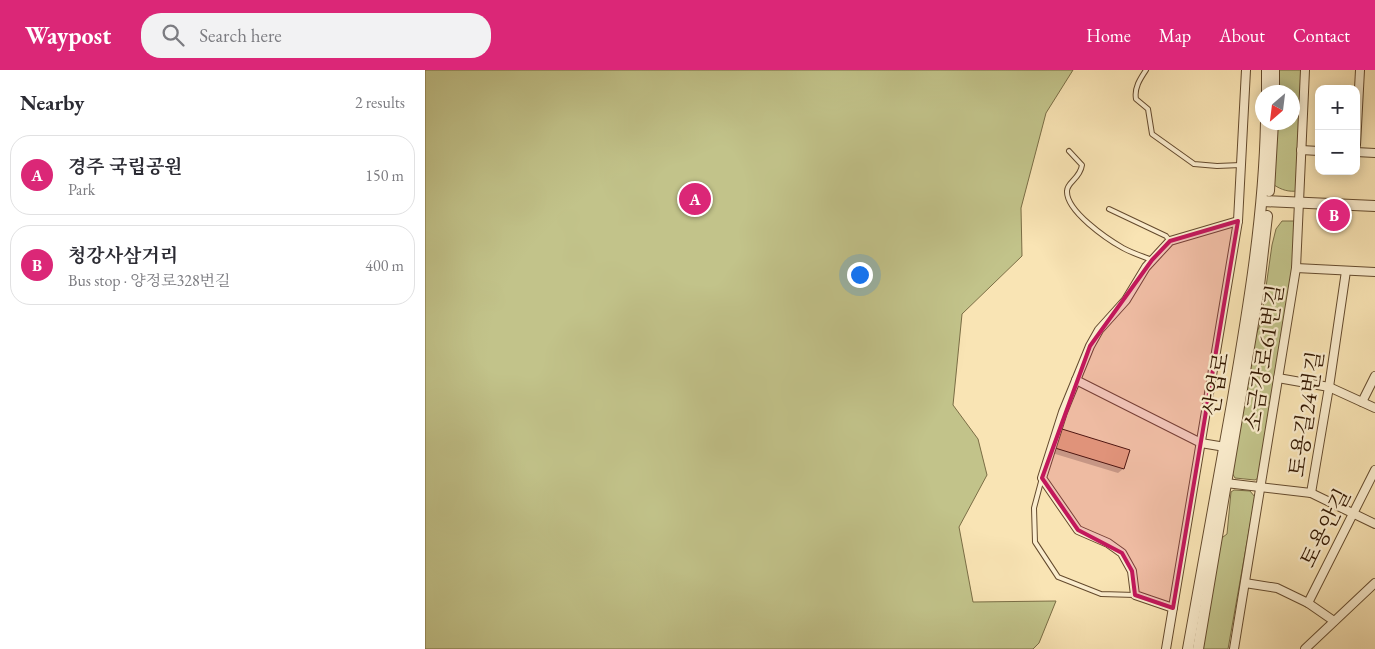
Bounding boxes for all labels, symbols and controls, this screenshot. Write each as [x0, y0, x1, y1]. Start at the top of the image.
search box [141, 13, 491, 58]
text: Waypost [25, 20, 111, 51]
icon: search [159, 21, 187, 49]
text: Search here [199, 23, 282, 48]
text: Home [1086, 24, 1131, 47]
text: Map [1159, 24, 1191, 47]
text: About [1219, 24, 1265, 47]
text: Contact [1293, 24, 1350, 47]
north arrow [1255, 85, 1300, 130]
map controls [1315, 85, 1360, 175]
button: + [1315, 85, 1360, 130]
text: Nearby [20, 89, 84, 116]
text: 2 results [355, 92, 405, 113]
button: − [1315, 130, 1360, 175]
text: 경주 국립공원 [68, 154, 183, 179]
text: A [31, 165, 43, 186]
text: 150 m [365, 165, 404, 186]
text: Park [68, 179, 95, 200]
pin: A [679, 180, 711, 218]
pin: B [1318, 196, 1350, 234]
text: 청강사삼거리 [68, 243, 178, 268]
text: B [32, 255, 42, 276]
text: 400 m [365, 255, 404, 276]
your location [847, 262, 873, 288]
text: Bus stop · 양정로328번길 [68, 270, 231, 291]
street label: 소금강로61번길 [1238, 282, 1290, 434]
street label: 토용길24번길 [1282, 349, 1330, 479]
street label: 산업로 [1196, 350, 1236, 418]
street label: 토용안길 [1293, 484, 1357, 572]

